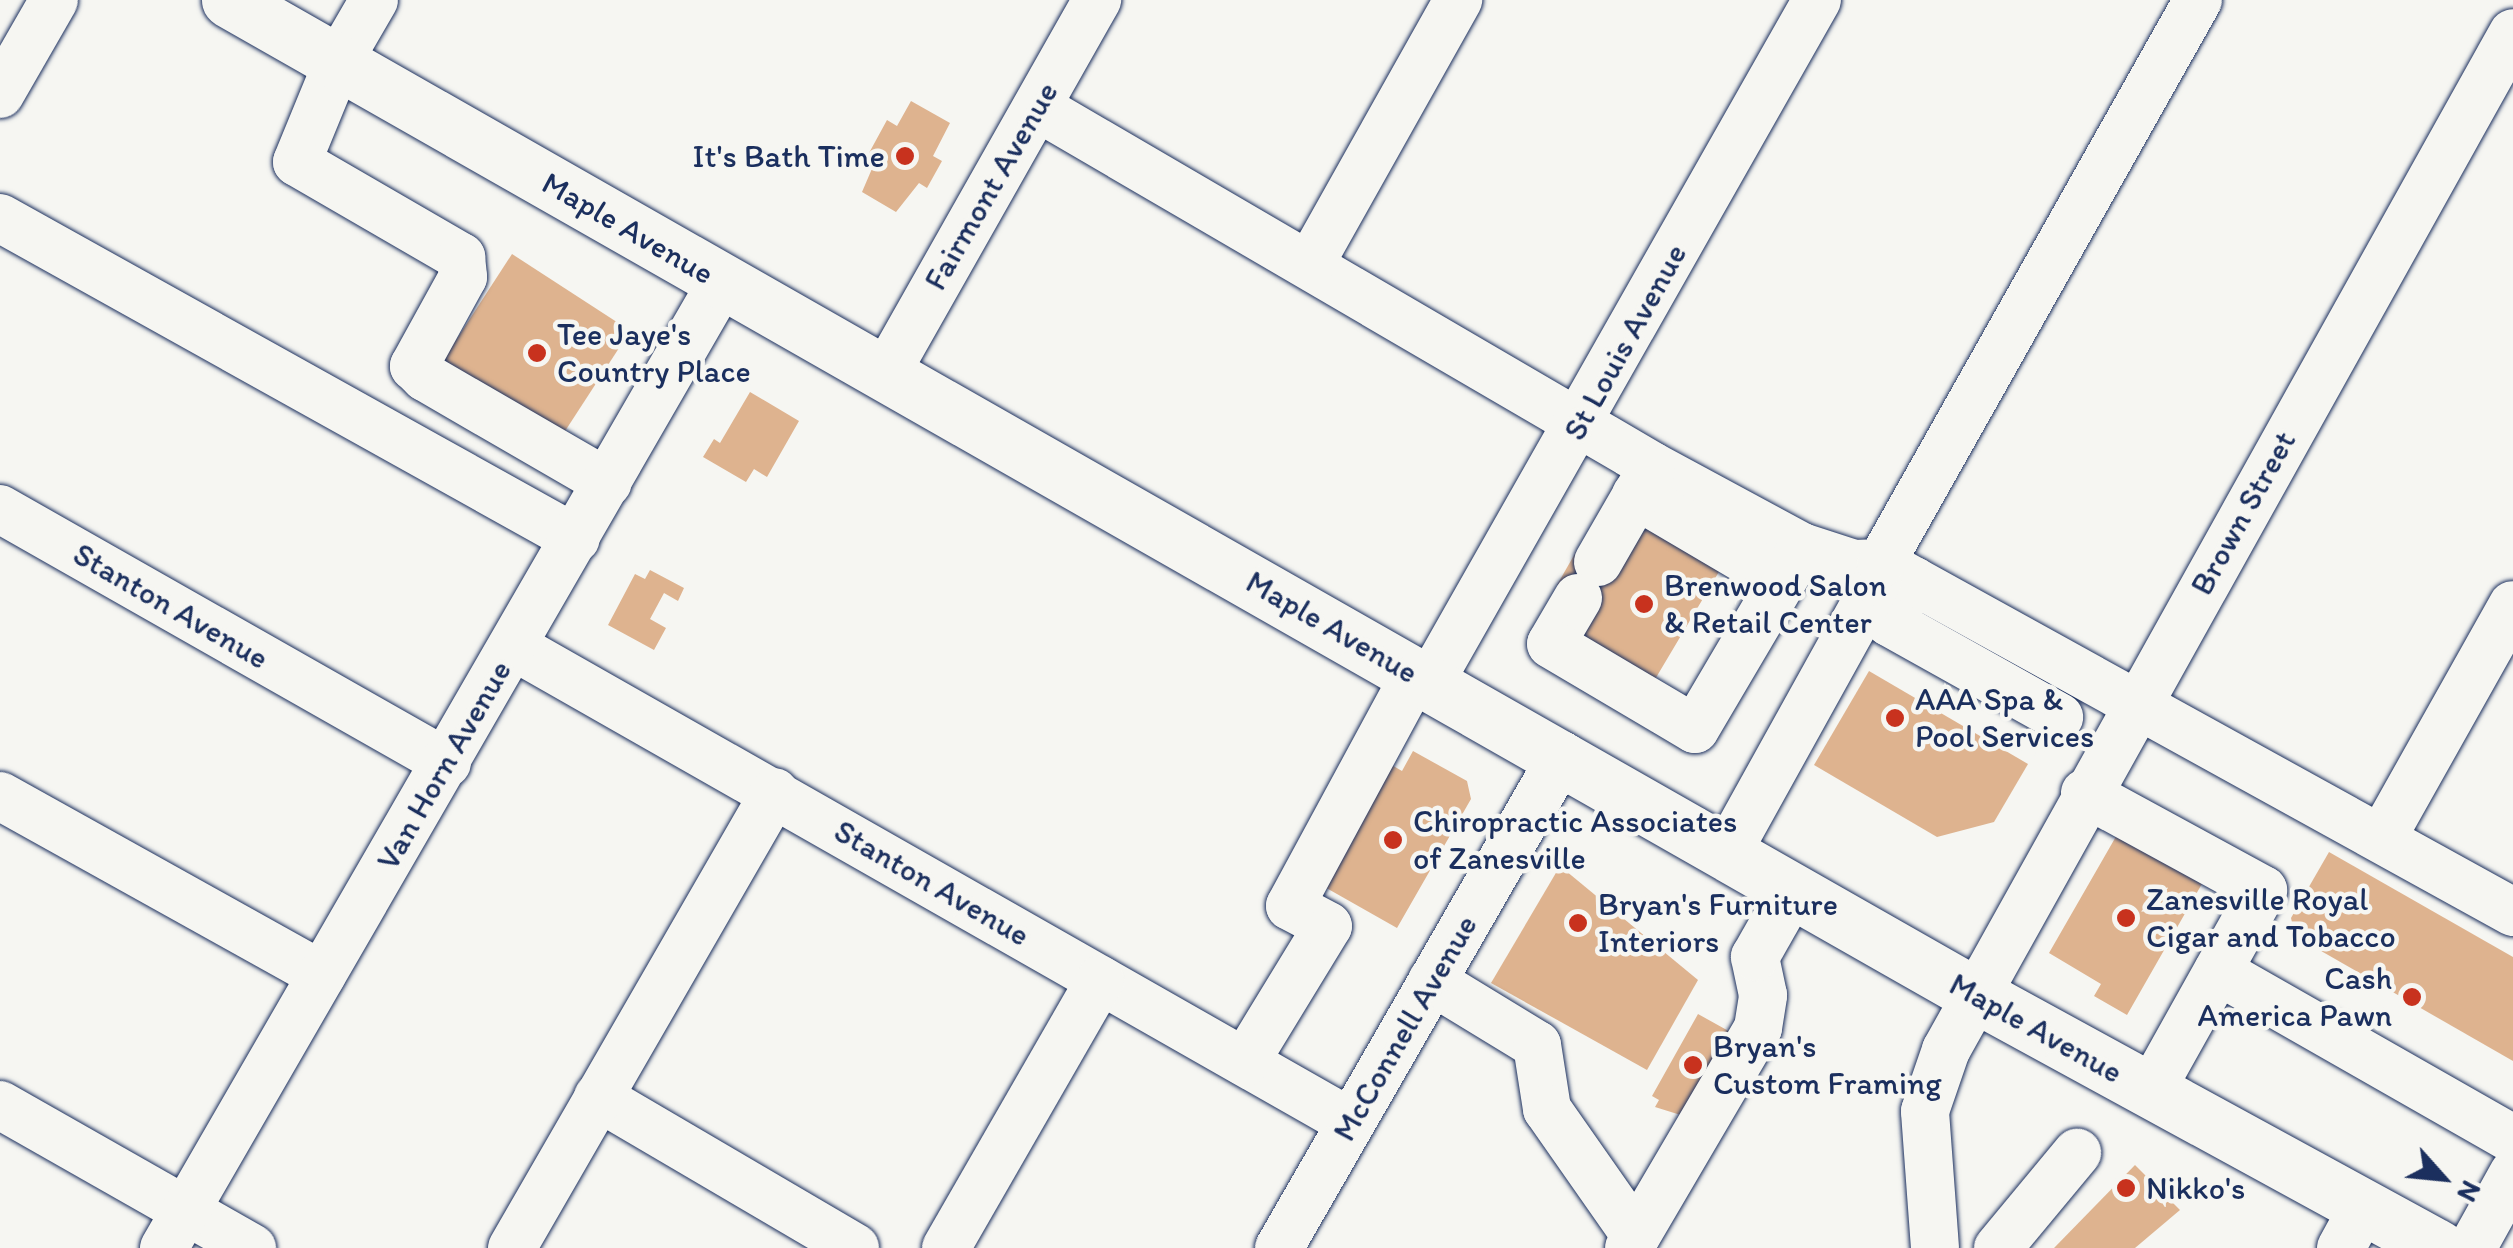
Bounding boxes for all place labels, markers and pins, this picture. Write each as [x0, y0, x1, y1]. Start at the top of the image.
place label: It's Bath Time [693, 137, 885, 175]
marker: It's Bath Time [894, 145, 916, 167]
place label: Tee Jaye's Country Place [557, 316, 750, 391]
marker: Tee Jaye's Country Place [526, 342, 548, 364]
place label: Brenwood Salon & Retail Center [1664, 567, 1886, 642]
marker: Brenwood Salon & Retail Center [1633, 593, 1655, 615]
place label: AAA Spa & Pool Services [1915, 681, 2095, 756]
marker: AAA Spa & Pool Services [1884, 707, 1906, 729]
place label: Chiropractic Associates of Zanesville [1413, 803, 1737, 878]
marker: Chiropractic Associates of Zanesville [1382, 829, 1404, 851]
place label: Zanesville Royal Cigar and Tobacco [2146, 881, 2395, 956]
place label: Bryan's Furniture Interiors [1598, 886, 1838, 961]
marker: Zanesville Royal Cigar and Tobacco [2115, 907, 2137, 929]
marker: Bryan's Furniture Interiors [1567, 912, 1589, 934]
place label: Cash America Pawn [2198, 960, 2392, 1035]
marker: Cash America Pawn [2401, 986, 2423, 1008]
place label: Bryan's Custom Framing [1713, 1028, 1942, 1103]
marker: Bryan's Custom Framing [1682, 1054, 1704, 1076]
place label: Nikko's [2146, 1169, 2245, 1207]
marker: Nikko's [2115, 1177, 2137, 1199]

